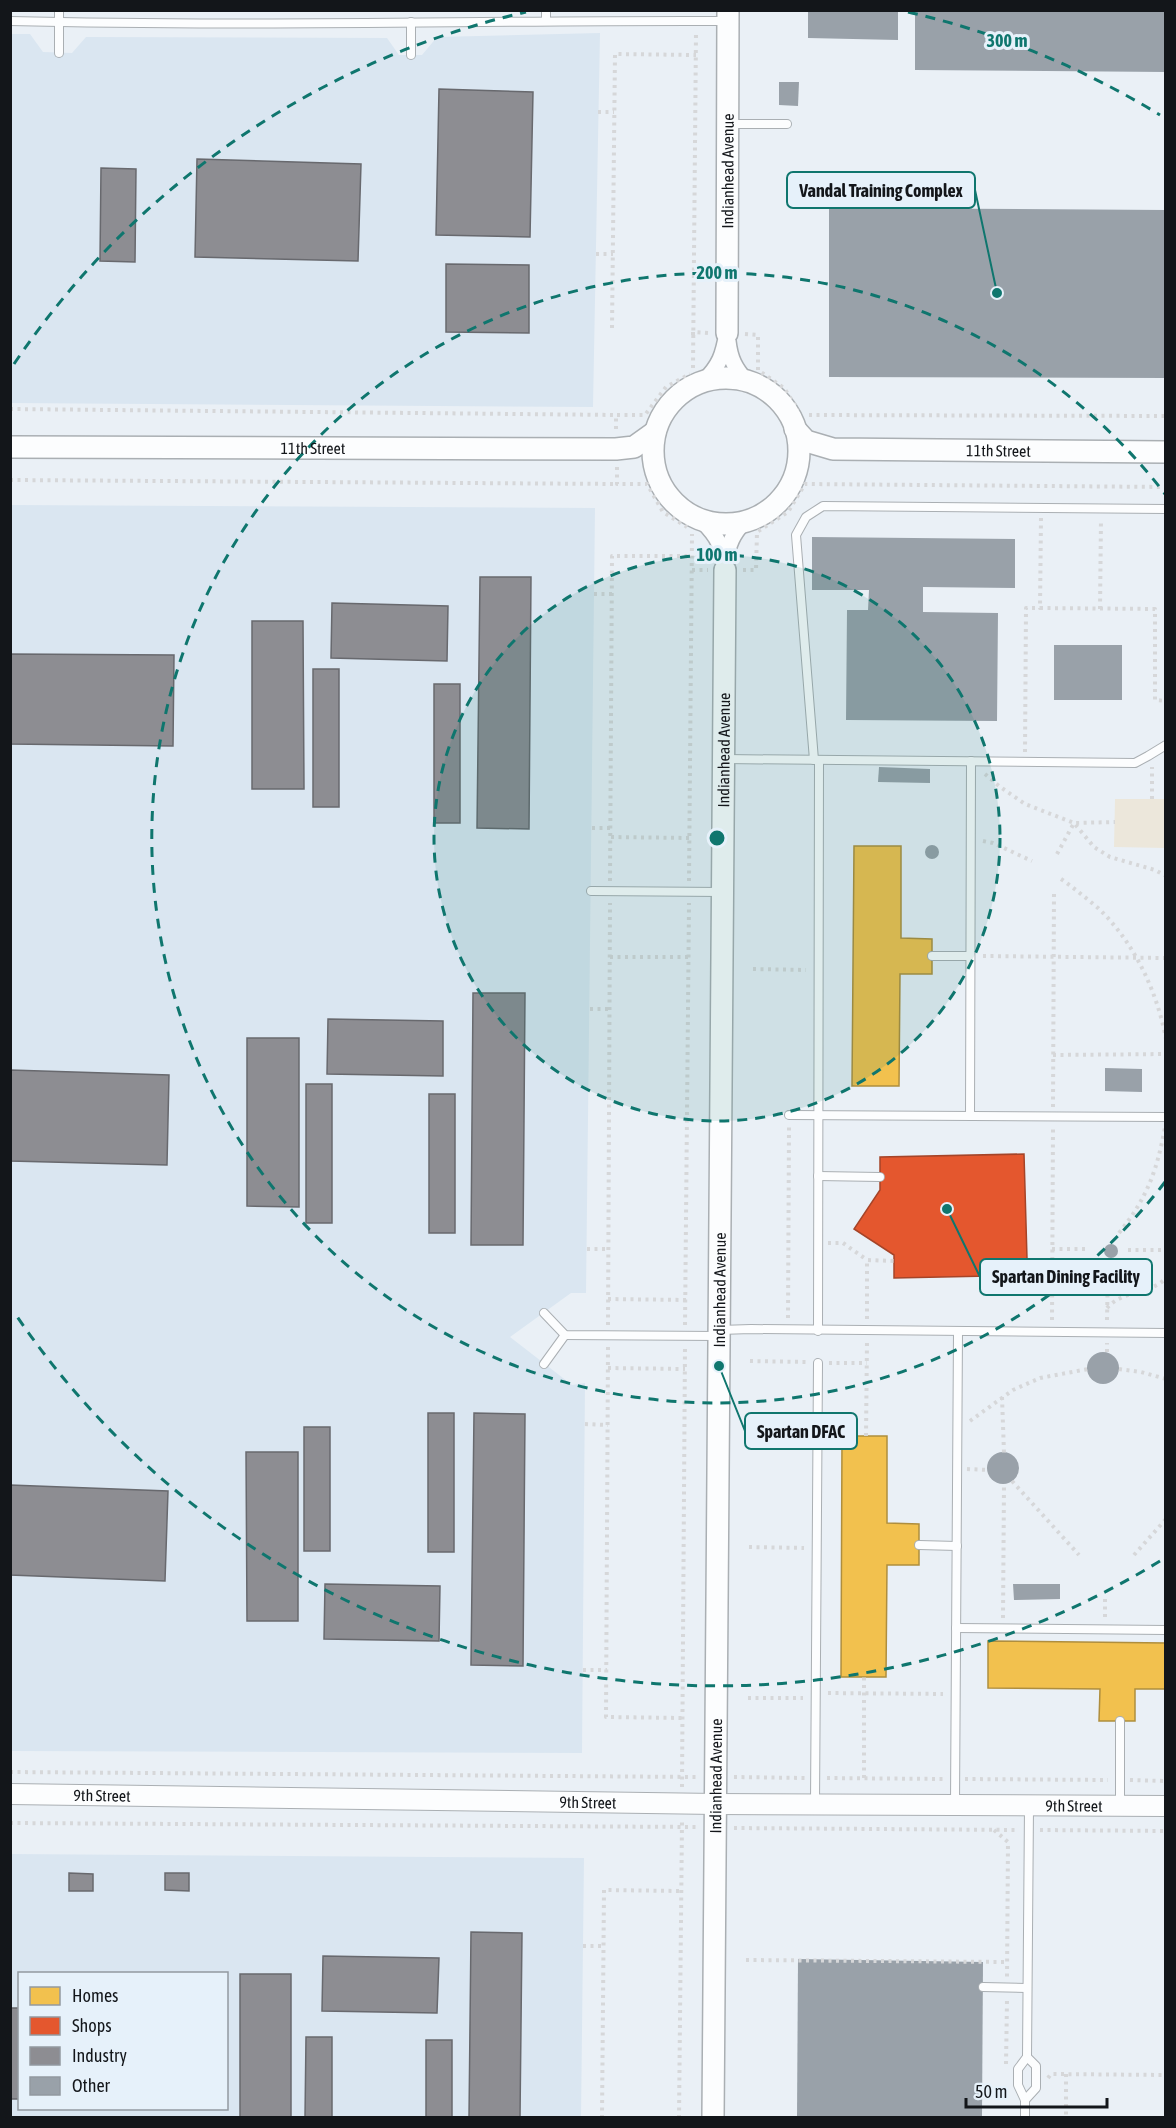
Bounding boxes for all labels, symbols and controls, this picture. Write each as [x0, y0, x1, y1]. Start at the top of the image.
text: 300 m [987, 30, 1027, 51]
street label: Indianhead Avenue [718, 113, 737, 229]
callout: Vandal Training Complex [787, 172, 975, 208]
text: Vandal Training Complex [798, 180, 963, 201]
text: 200 m [697, 262, 737, 283]
street label: 11th Street [281, 439, 346, 457]
street label: 11th Street [966, 441, 1031, 460]
text: 100 m [697, 544, 737, 565]
street label: Indianhead Avenue [714, 692, 733, 808]
centre of rings [707, 828, 727, 848]
street label: Indianhead Avenue [710, 1232, 729, 1348]
callout: Spartan Dining Facility [980, 1259, 1152, 1295]
text: Spartan Dining Facility [992, 1266, 1141, 1287]
callout: Spartan DFAC [745, 1413, 857, 1449]
text: Spartan DFAC [757, 1421, 845, 1442]
street label: Indianhead Avenue [706, 1718, 725, 1834]
street label: 9th Street [73, 1786, 131, 1805]
street label: 9th Street [559, 1793, 617, 1812]
street label: 9th Street [1045, 1796, 1103, 1815]
legend [18, 1972, 228, 2110]
text: Homes [72, 1985, 118, 2006]
text: Shops [72, 2015, 112, 2036]
text: Industry [72, 2045, 127, 2066]
scale bar [966, 2071, 1107, 2109]
text: Other [72, 2075, 111, 2096]
text: 50 m [975, 2081, 1007, 2102]

